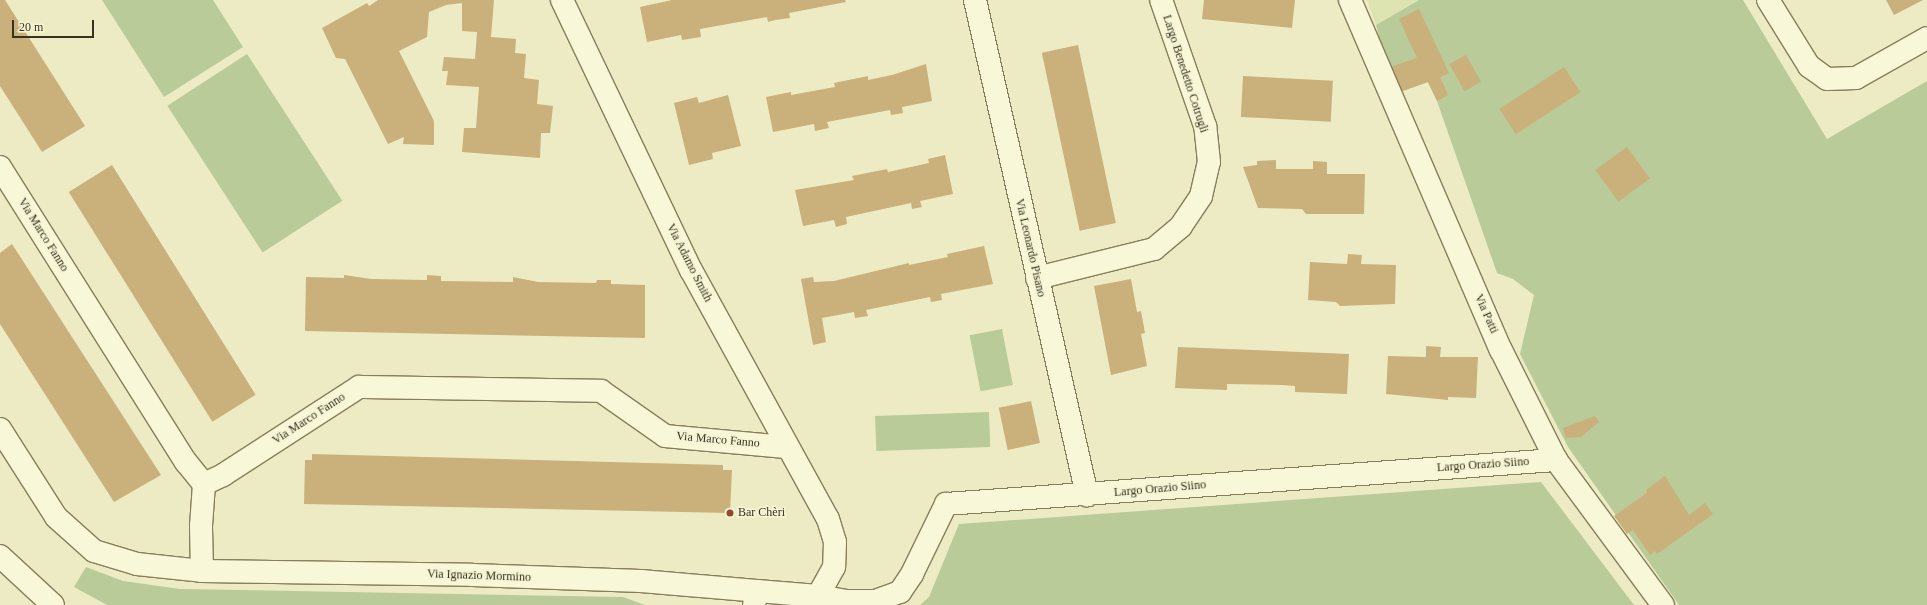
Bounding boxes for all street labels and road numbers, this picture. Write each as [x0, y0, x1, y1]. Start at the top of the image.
street label: Largo Benedetto Cotrugli [1159, 13, 1211, 135]
street label: Via Marco Fanno [15, 196, 71, 274]
street label: Via Leonardo Pisano [1012, 197, 1048, 299]
street label: Via Adamo Smith [663, 221, 715, 305]
street label: Via Patti [1471, 292, 1501, 336]
street label: Via Marco Fanno [270, 390, 348, 448]
street label: Via Marco Fanno [676, 429, 760, 451]
street label: Largo Orazio Siino [1436, 455, 1530, 475]
street label: Largo Orazio Siino [1113, 478, 1207, 500]
street label: Via Ignazio Mormino [427, 567, 531, 585]

